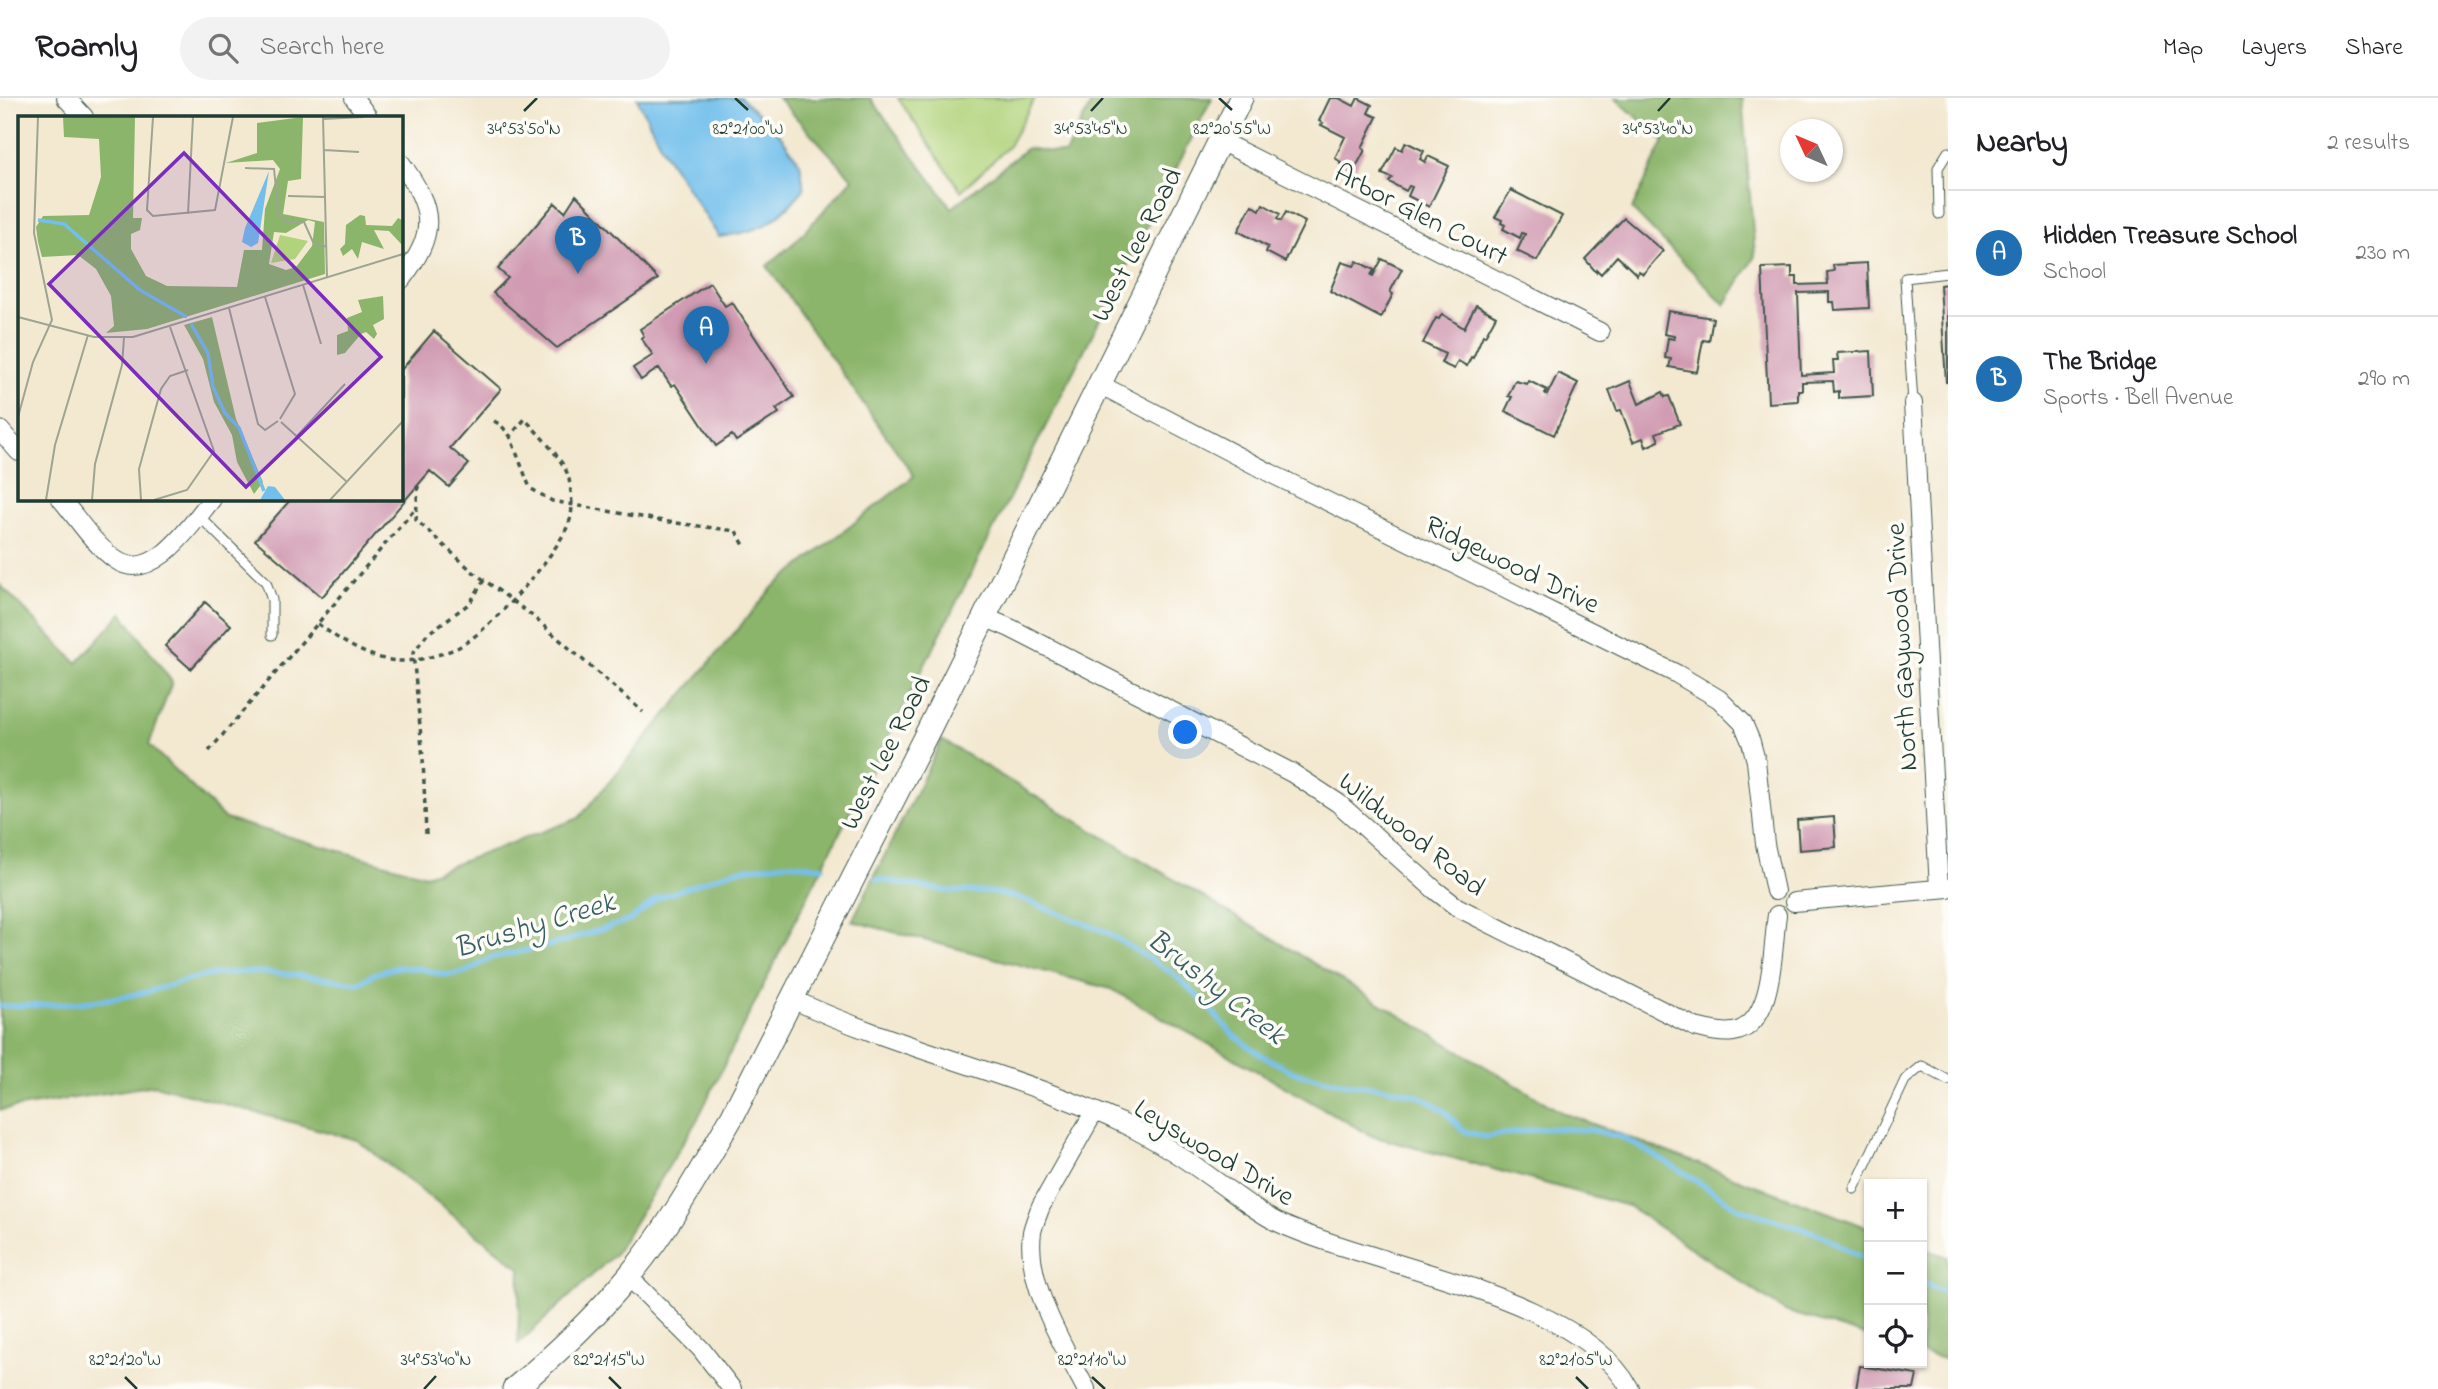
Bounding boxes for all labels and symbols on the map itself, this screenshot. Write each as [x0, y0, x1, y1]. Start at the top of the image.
inset map [18, 116, 402, 500]
text: 34°53'50"N [487, 117, 561, 143]
text: 82°21'00"W [713, 117, 783, 143]
text: 34°53'45"N [1054, 117, 1128, 143]
text: 82°20'55"W [1193, 117, 1271, 143]
text: 34°53'40"N [1623, 117, 1693, 143]
north arrow [1780, 119, 1843, 182]
street label: Arbor Glen Court [1326, 155, 1515, 278]
street label: West Lee Road [1082, 161, 1195, 330]
pin: B [555, 216, 601, 274]
pin: A [683, 306, 729, 364]
street label: Ridgewood Drive [1417, 506, 1606, 626]
street label: North Gaywood Drive [1876, 521, 1930, 772]
street label: West Lee Road [831, 669, 944, 838]
your location [1168, 715, 1202, 749]
street label: Wildwood Road [1328, 763, 1494, 908]
water label: Brushy Creek [449, 881, 622, 972]
water label: Brushy Creek [1136, 920, 1296, 1058]
street label: Leyswood Drive [1125, 1090, 1302, 1218]
text: 82°21'20"W [89, 1348, 161, 1374]
text: 34°53'40"N [401, 1348, 471, 1374]
text: 82°21'15"W [573, 1348, 645, 1374]
text: 82°21'10"W [1058, 1348, 1126, 1374]
text: 82°21'05"W [1539, 1348, 1613, 1374]

